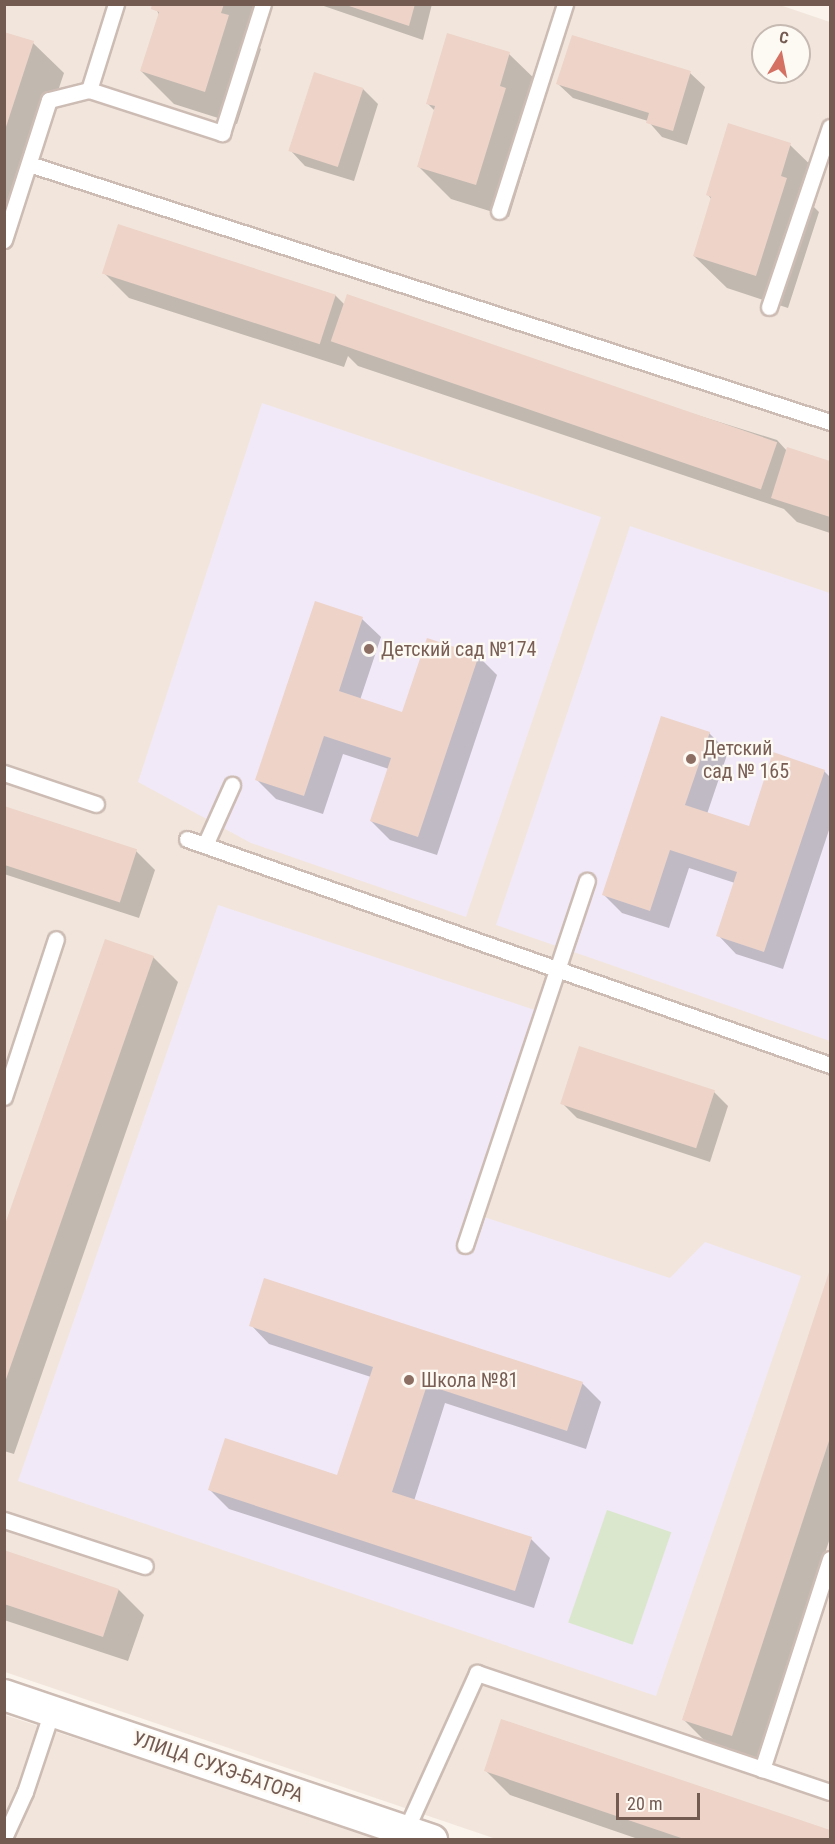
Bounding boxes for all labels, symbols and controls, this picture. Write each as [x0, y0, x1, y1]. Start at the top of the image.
north arrow [751, 24, 811, 84]
text: С [778, 28, 790, 48]
place label: Детский сад №174 [381, 637, 536, 661]
marker: Детский сад №174 [362, 642, 376, 656]
place label: Детский сад № 165 [703, 736, 789, 783]
marker: Детский сад № 165 [684, 752, 698, 766]
place label: Школа №81 [421, 1368, 518, 1392]
marker: Школа №81 [402, 1373, 416, 1387]
street label: УЛИЦА СУХЭ-БАТОРА [129, 1727, 307, 1807]
scale bar [619, 1781, 703, 1819]
text: 20 m [627, 1793, 662, 1814]

